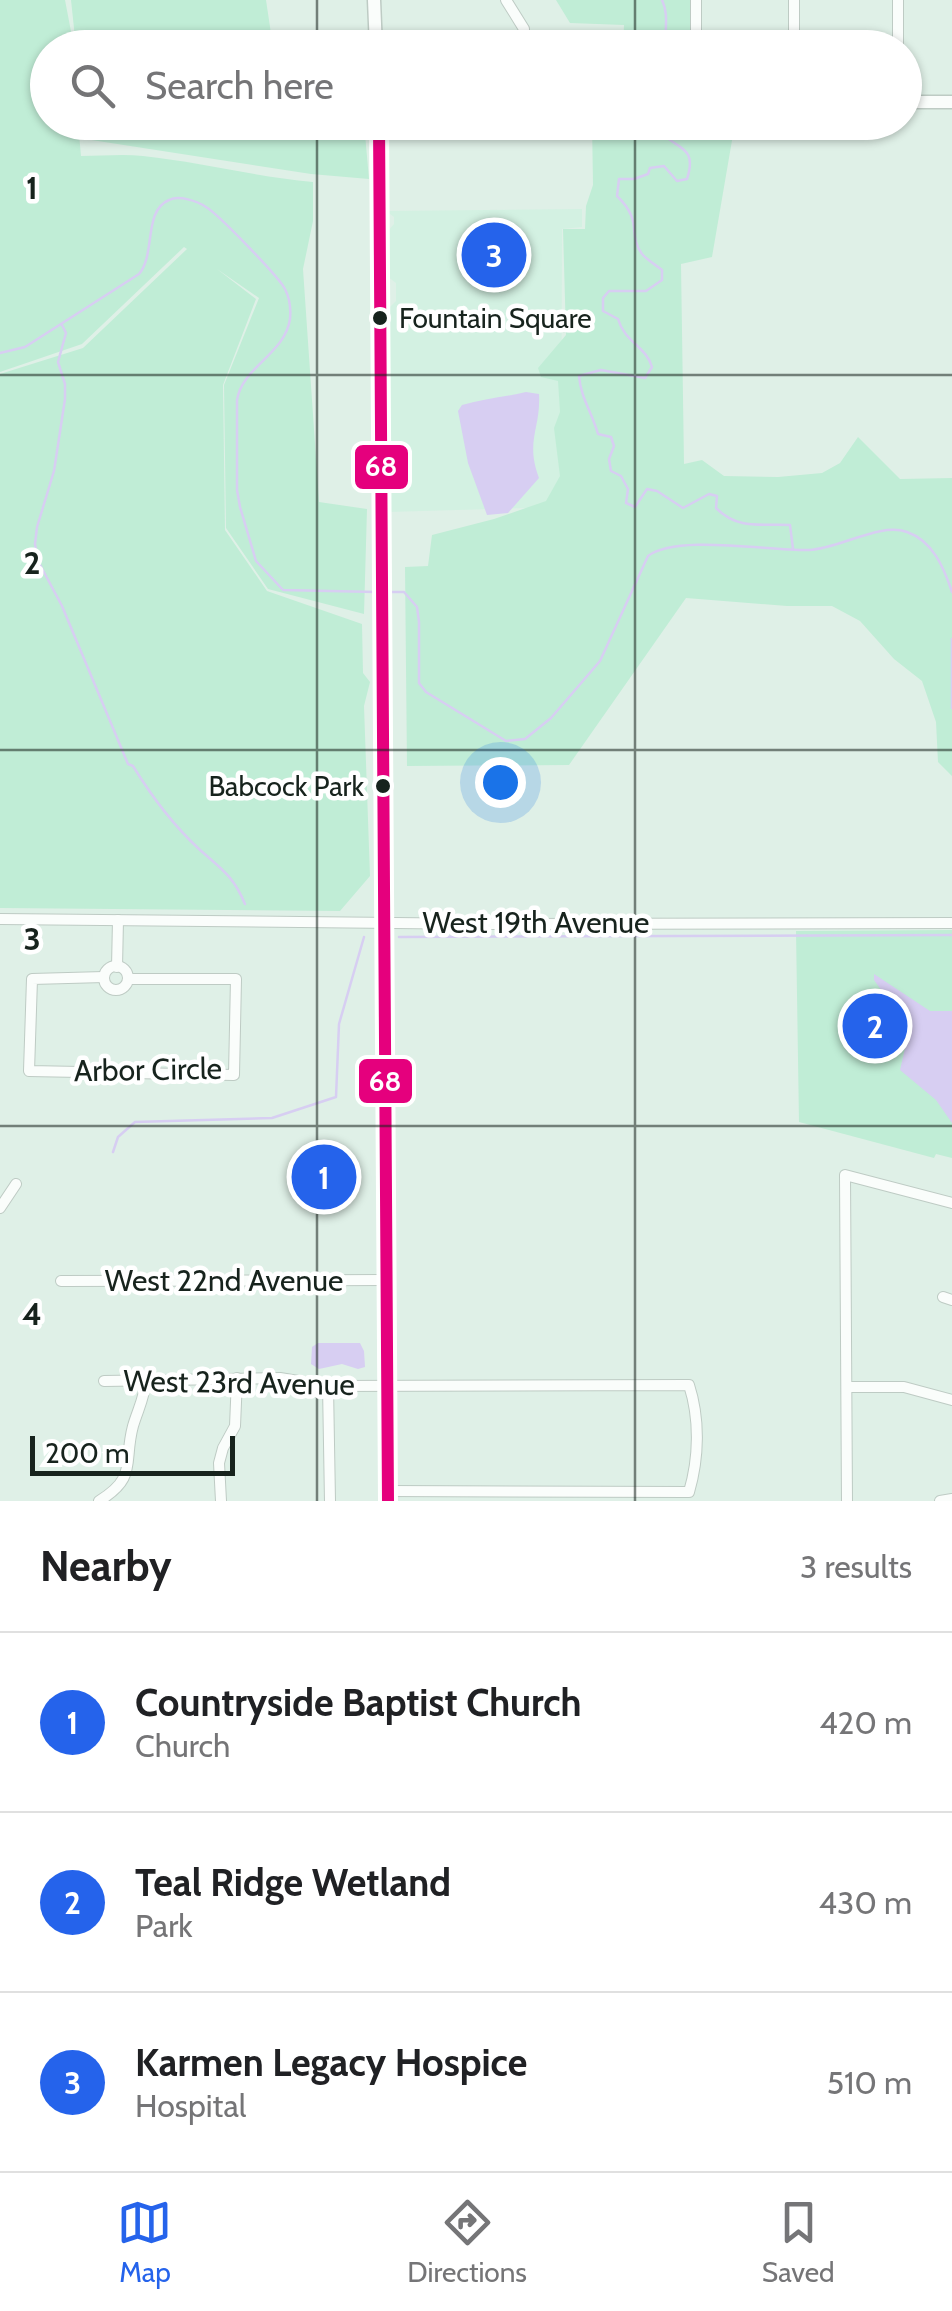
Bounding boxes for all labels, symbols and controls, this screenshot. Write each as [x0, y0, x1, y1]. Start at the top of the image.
search box [30, 30, 922, 140]
icon: search [65, 58, 120, 113]
text: Search here [145, 62, 334, 109]
text: 1 [26, 168, 38, 207]
pin: 3 [462, 218, 526, 292]
place label: Fountain Square [399, 301, 592, 335]
marker: Fountain Square [370, 308, 390, 328]
line badge: 68 [353, 443, 410, 491]
text: 68 [365, 449, 397, 483]
text: 2 [24, 543, 40, 582]
your location [475, 757, 526, 808]
place label: Babcock Park [208, 769, 364, 803]
marker: Babcock Park [373, 776, 393, 796]
street label: West 19th Avenue [423, 904, 649, 941]
text: 3 [23, 919, 41, 958]
pin: 2 [842, 988, 908, 1064]
street label: Arbor Circle [74, 1050, 222, 1089]
line badge: 68 [357, 1057, 414, 1105]
text: 68 [369, 1064, 401, 1098]
pin: 1 [292, 1140, 356, 1214]
street label: West 22nd Avenue [105, 1262, 343, 1299]
text: 4 [22, 1294, 42, 1333]
street label: West 23rd Avenue [123, 1362, 355, 1403]
scale bar [30, 1431, 235, 1476]
text: 200 m [45, 1436, 130, 1470]
text: Nearby [40, 1540, 172, 1592]
text: 3 results [800, 1547, 912, 1586]
text: Countryside Baptist Church [135, 1679, 581, 1726]
text: 1 [67, 1703, 78, 1742]
text: 420 m [819, 1703, 912, 1742]
text: Church [135, 1726, 230, 1765]
text: Teal Ridge Wetland [135, 1859, 451, 1906]
text: 2 [64, 1883, 81, 1922]
text: 430 m [819, 1883, 912, 1922]
text: Park [135, 1906, 193, 1945]
text: Karmen Legacy Hospice [135, 2039, 527, 2086]
text: 3 [64, 2063, 81, 2102]
text: 510 m [827, 2063, 912, 2102]
text: Hospital [135, 2086, 246, 2125]
tab: Map [117, 2195, 172, 2289]
tab: Directions [407, 2195, 527, 2289]
tab: Saved [762, 2195, 835, 2289]

